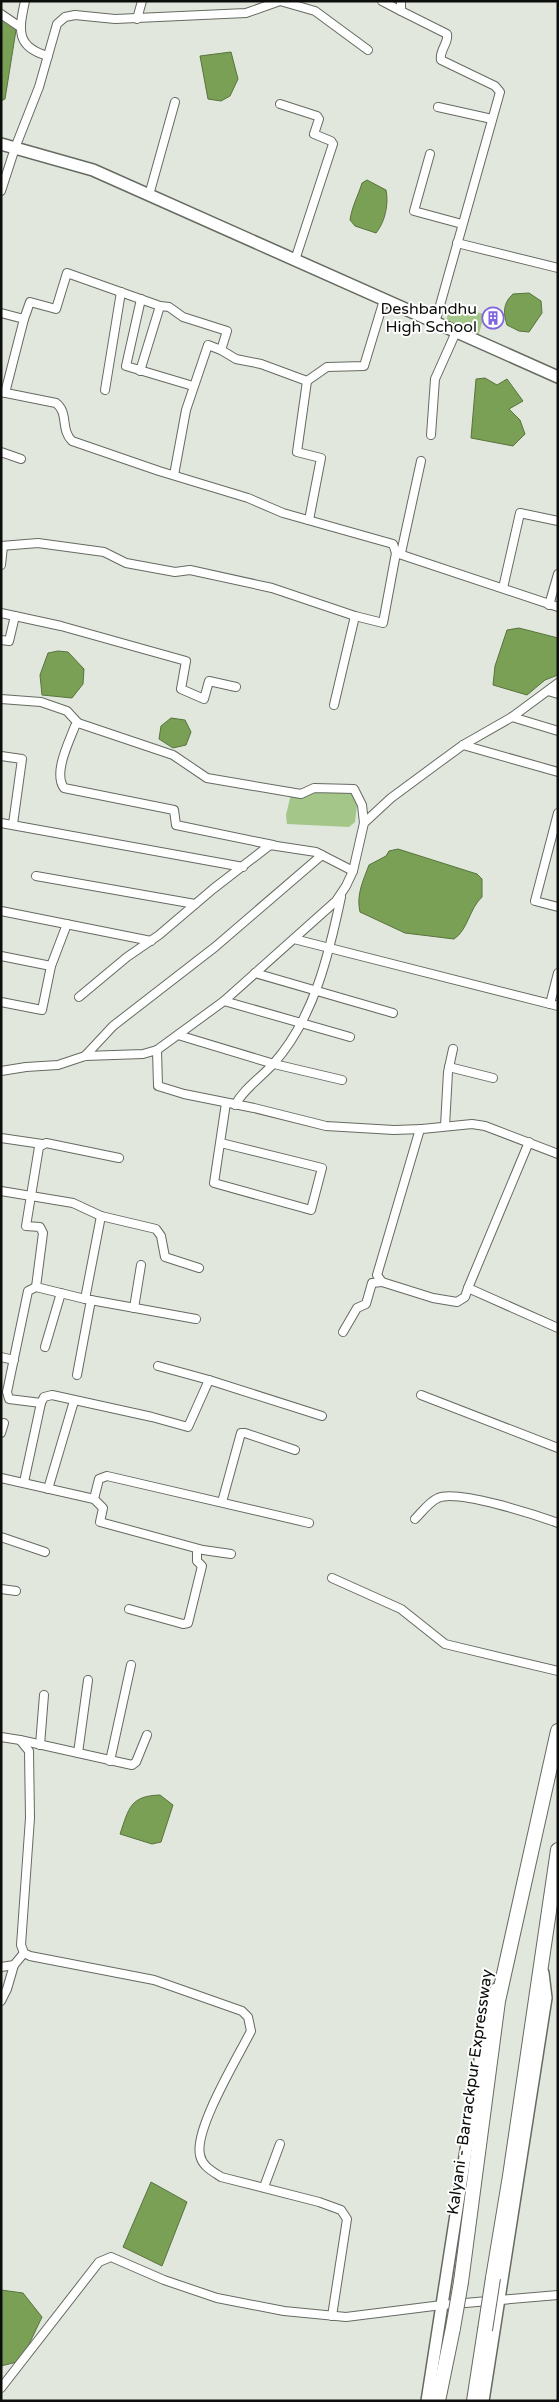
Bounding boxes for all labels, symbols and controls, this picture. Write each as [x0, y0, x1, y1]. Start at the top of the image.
place label: Deshbandhu High School [380, 299, 477, 337]
building icon: Deshbandhu High School [481, 306, 505, 330]
street label: Kalyani - Barrackpur Expressway [443, 1968, 497, 2216]

